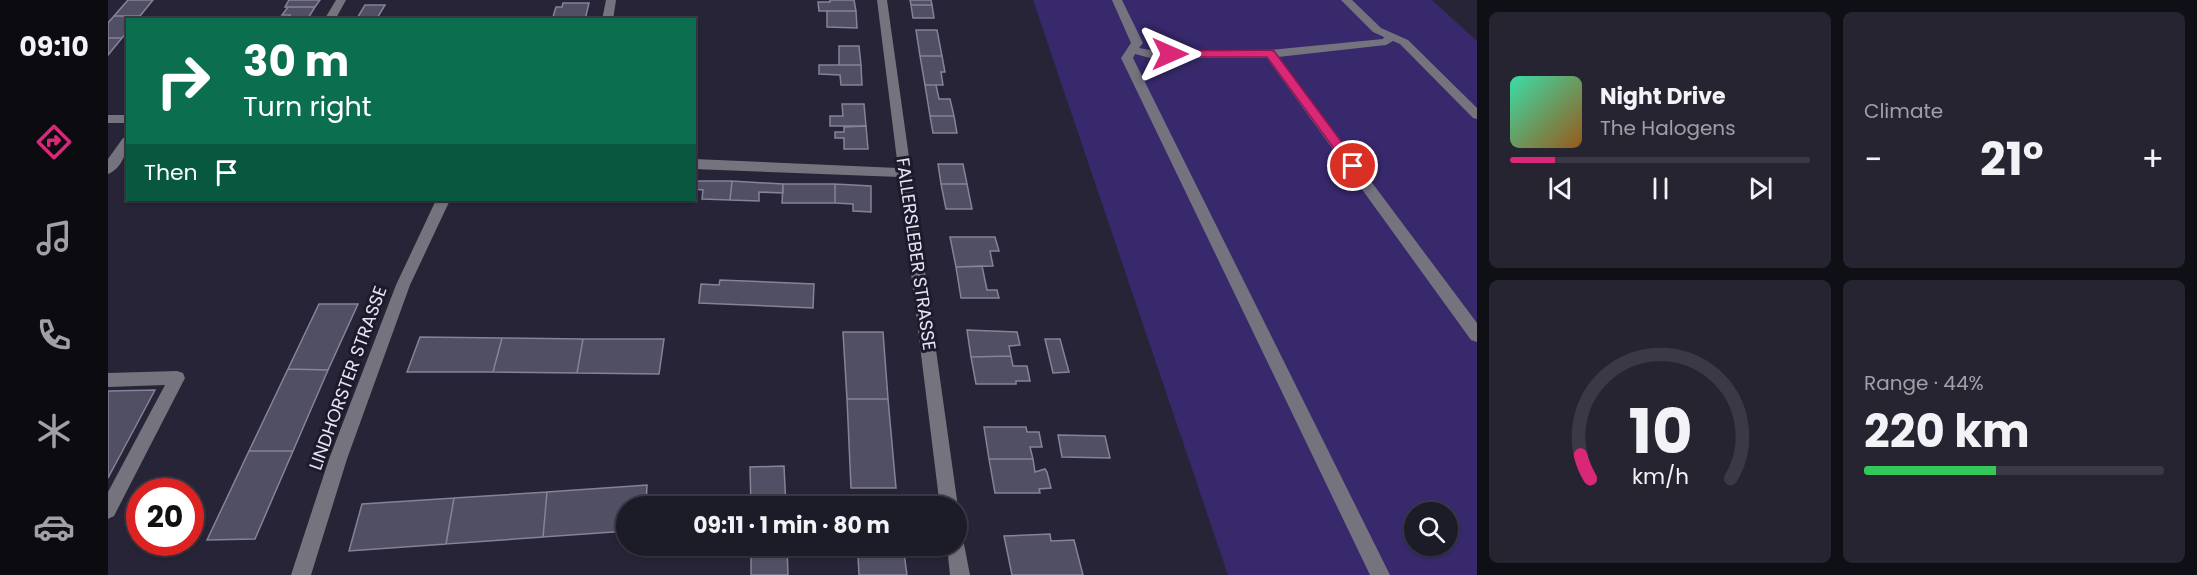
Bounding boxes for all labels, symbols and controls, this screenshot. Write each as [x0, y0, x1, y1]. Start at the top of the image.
position arrow [1138, 22, 1202, 86]
text: 09:10 [19, 28, 89, 65]
text: 30 m [243, 32, 349, 91]
icon: right [144, 42, 222, 120]
text: Night Drive [1600, 81, 1726, 112]
text: Turn right [243, 88, 372, 125]
text: Climate [1864, 97, 1943, 125]
text: The Halogens [1600, 114, 1736, 142]
icon: directions [33, 121, 75, 163]
text: 21° [1980, 128, 2044, 191]
text: − [1864, 136, 1882, 183]
text: + [2141, 136, 2164, 183]
pin [1327, 140, 1378, 191]
icon: arrive [1336, 149, 1369, 182]
icon: arrive [210, 156, 243, 189]
street label: FALLERSLEBER STRASSE [891, 156, 942, 352]
text: Then [144, 157, 198, 188]
icon: previous [1544, 172, 1577, 205]
icon: pause [1644, 172, 1677, 205]
icon: next [1744, 172, 1777, 205]
icon: music [33, 217, 75, 259]
street label: LINDHORSTER STRASSE [303, 282, 392, 473]
icon: phone [33, 314, 75, 356]
text: Range · 44% [1864, 369, 1984, 397]
text: 10 [1628, 387, 1692, 475]
text: 220 km [1864, 400, 2030, 463]
icon: climate [33, 410, 75, 452]
text: km/h [1631, 461, 1689, 492]
speed limit sign: 20 [126, 478, 204, 556]
map controls [1404, 502, 1458, 556]
button: search [1404, 502, 1458, 556]
icon: car [33, 506, 75, 548]
text: 09:11 · 1 min · 80 m [693, 510, 890, 541]

